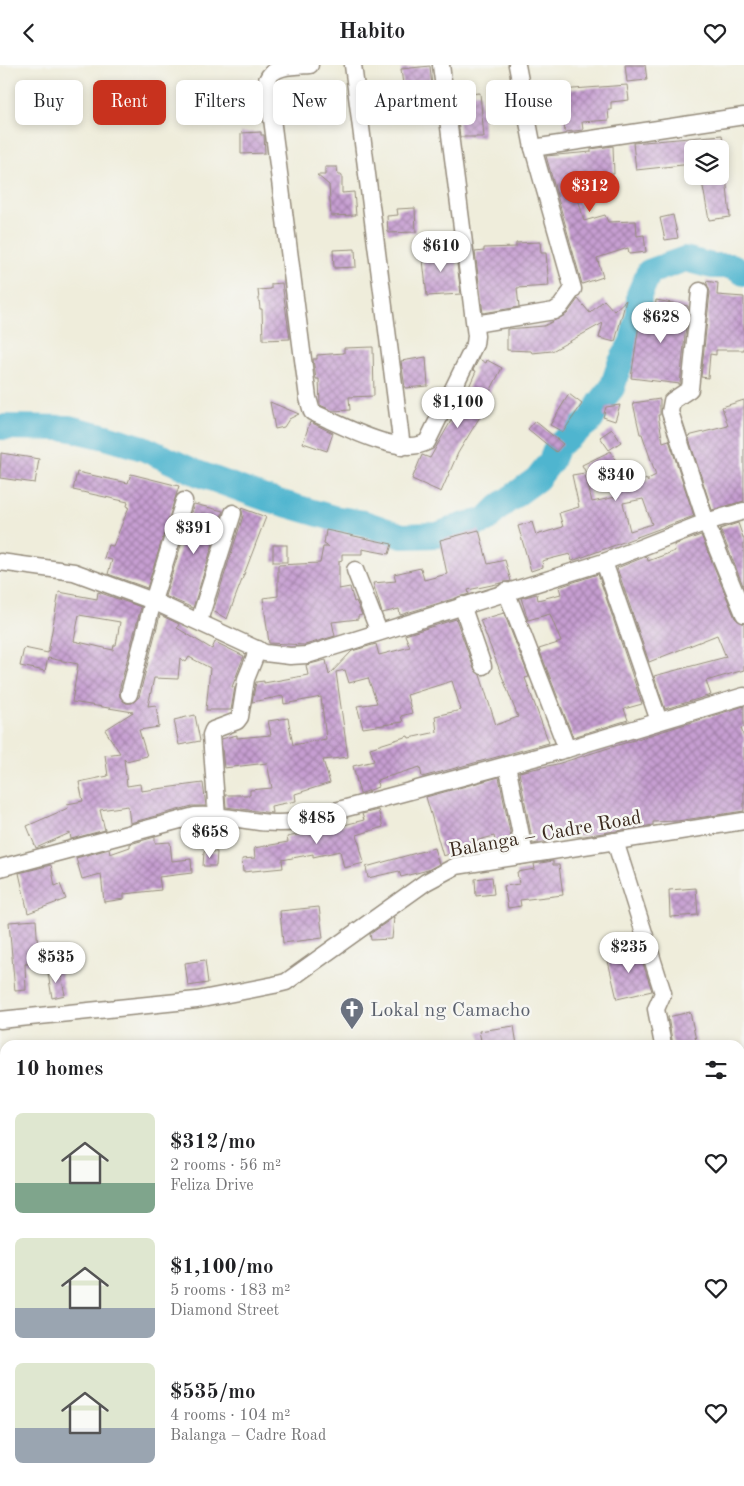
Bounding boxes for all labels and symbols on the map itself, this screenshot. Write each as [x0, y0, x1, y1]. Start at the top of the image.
pin: $312 [560, 171, 620, 213]
pin: $610 [411, 231, 471, 273]
pin: $628 [631, 301, 691, 344]
pin: $1,100 [417, 387, 499, 429]
pin: $340 [586, 459, 646, 502]
pin: $391 [164, 513, 224, 555]
pin: $485 [287, 803, 347, 845]
street label: Balanga – Cadre Road [447, 808, 643, 862]
pin: $658 [180, 817, 240, 859]
pin: $235 [599, 931, 659, 974]
pin: $535 [26, 941, 86, 984]
church icon: Lokal ng Camacho [339, 996, 365, 1030]
place label: Lokal ng Camacho [370, 1001, 530, 1021]

